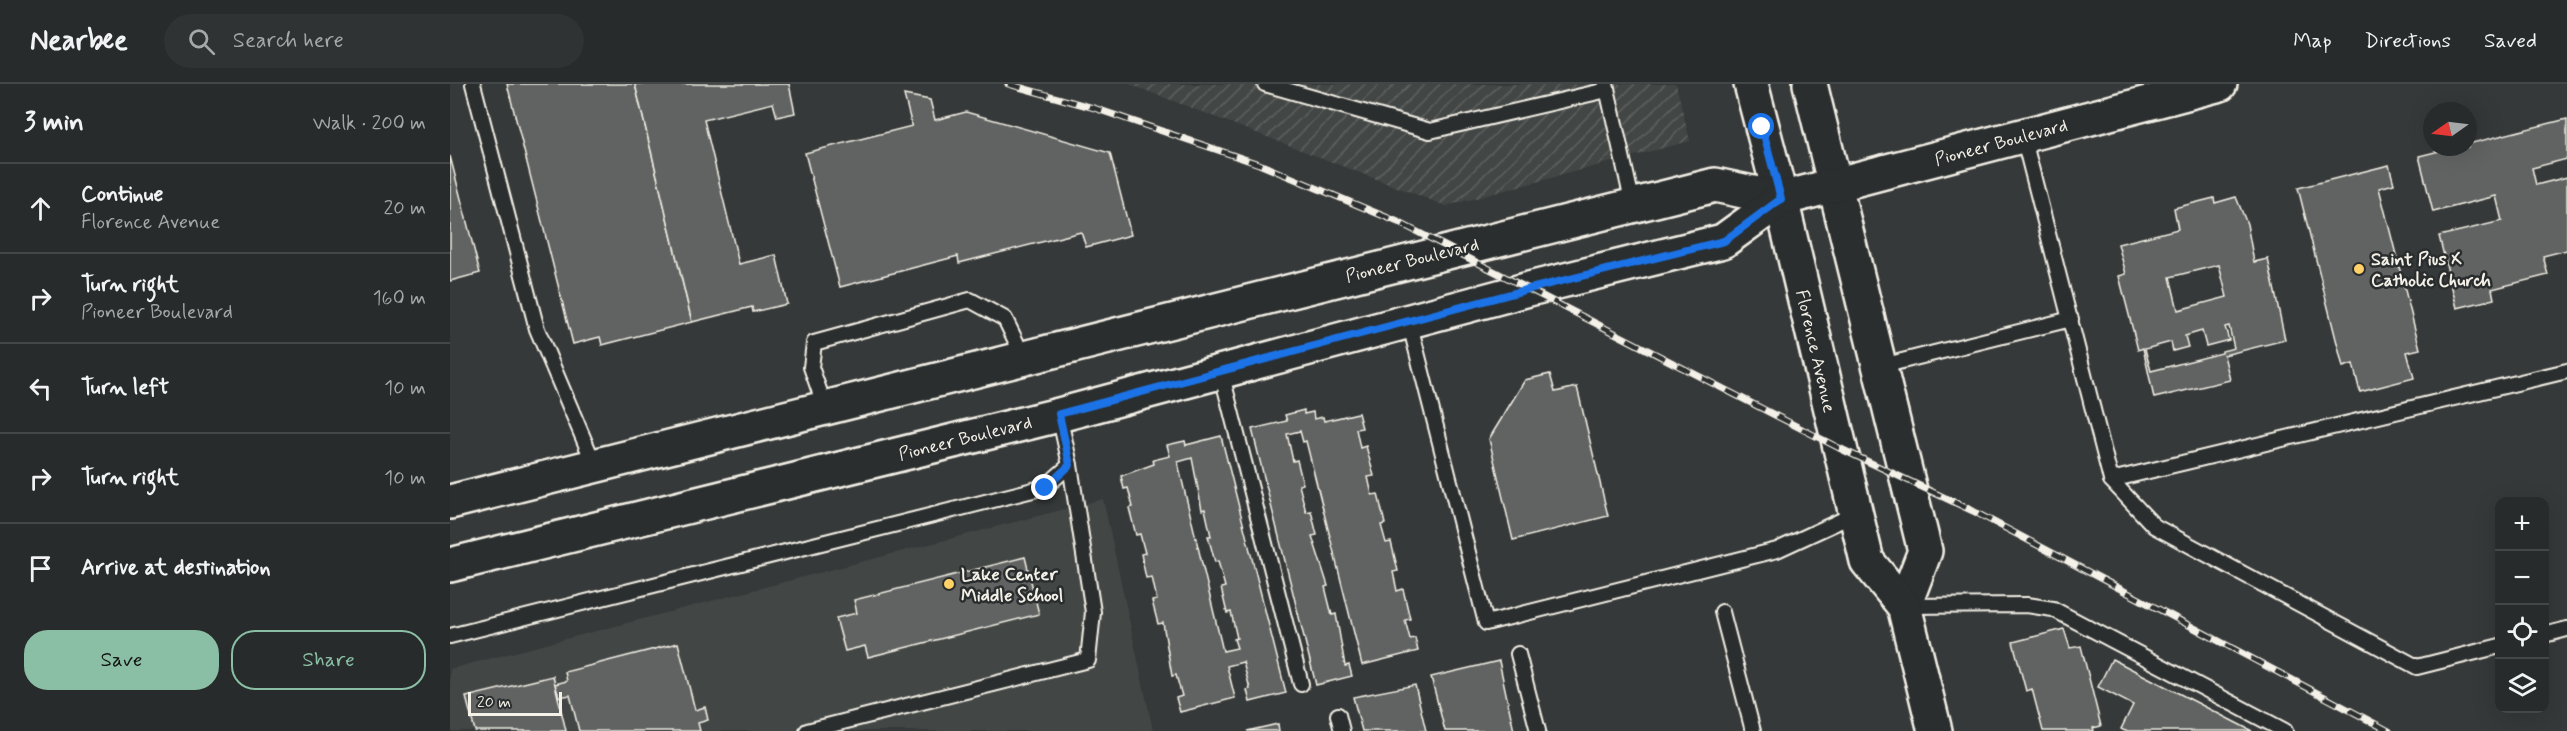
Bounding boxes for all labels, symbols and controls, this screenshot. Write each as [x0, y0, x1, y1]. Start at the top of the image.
search box [164, 14, 584, 68]
text: Nearbee [30, 23, 128, 60]
icon: search [185, 25, 218, 58]
text: Search here [233, 27, 344, 55]
text: Map [2293, 27, 2332, 55]
text: Directions [2365, 27, 2451, 55]
text: Saved [2484, 27, 2537, 55]
north arrow [2423, 102, 2477, 156]
text: 3 min [24, 106, 84, 140]
text: Walk · 200 m [313, 110, 426, 137]
route start [1748, 113, 1774, 139]
street label: Pioneer Boulevard [1932, 114, 2070, 172]
text: Continue [81, 181, 163, 209]
icon: ahead [24, 192, 57, 225]
text: 20 m [383, 195, 426, 222]
text: Florence Avenue [81, 209, 220, 236]
street label: Pioneer Boulevard [1343, 233, 1481, 289]
place label: Saint Pius X Catholic Church [2371, 248, 2491, 293]
marker: Saint Pius X Catholic Church [2352, 262, 2366, 276]
text: Turn right [81, 271, 179, 299]
icon: right [24, 282, 57, 315]
text: 160 m [373, 285, 426, 312]
street label: Florence Avenue [1789, 288, 1841, 415]
text: Pioneer Boulevard [81, 299, 233, 326]
icon: left [24, 372, 57, 405]
text: Turn left [81, 374, 169, 402]
text: 10 m [384, 375, 426, 402]
street label: Pioneer Boulevard [896, 411, 1034, 467]
icon: right [24, 462, 57, 495]
text: Turn right [81, 464, 179, 492]
text: 10 m [384, 465, 426, 492]
route end [1031, 474, 1057, 500]
map controls [2495, 497, 2549, 713]
button: + [2495, 497, 2549, 551]
button: − [2495, 551, 2549, 605]
icon: arrive [24, 552, 57, 585]
text: Arrive at destination [81, 554, 271, 582]
place label: Lake Center Middle School [961, 563, 1063, 608]
marker: Lake Center Middle School [942, 577, 956, 591]
button: locate [2495, 605, 2549, 659]
button: Save [24, 630, 219, 690]
button: Share [231, 630, 426, 690]
button: layers [2495, 659, 2549, 713]
scale bar [468, 689, 562, 716]
text: 20 m [477, 692, 511, 713]

